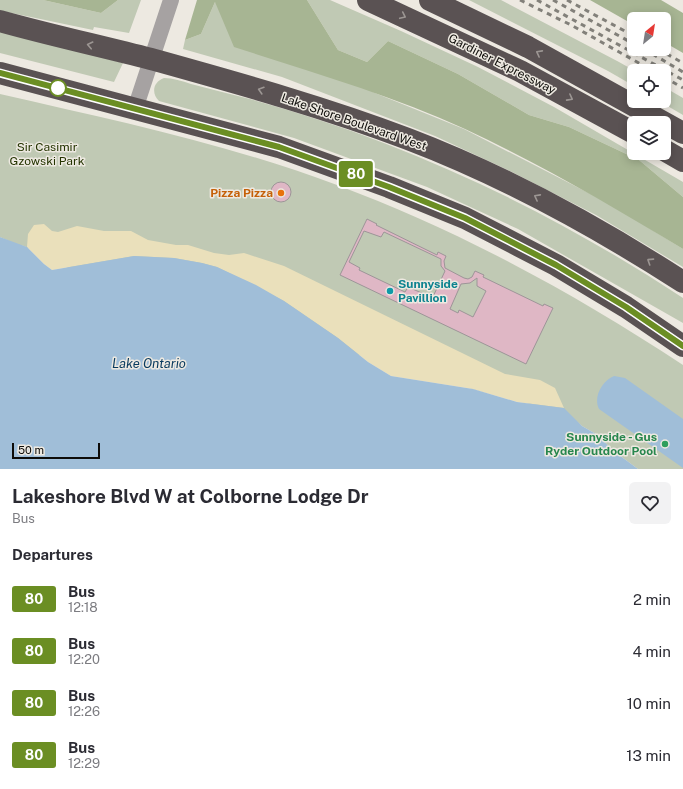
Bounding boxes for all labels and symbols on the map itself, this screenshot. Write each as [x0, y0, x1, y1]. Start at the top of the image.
one-way arrow [400, 11, 407, 19]
north arrow [627, 12, 671, 56]
street label: Gardiner Expressway [446, 31, 558, 97]
one-way arrow [87, 41, 93, 49]
one-way arrow [536, 50, 543, 57]
unlabelled marker [49, 79, 67, 97]
one-way arrow [257, 86, 264, 95]
street label: Lake Shore Boulevard West [280, 91, 429, 154]
one-way arrow [566, 93, 573, 101]
park label: Sir Casimir Gzowski Park [10, 140, 85, 168]
line badge: 80 [338, 161, 374, 187]
place label: Pizza Pizza [210, 186, 273, 200]
marker: Pizza Pizza [276, 188, 286, 198]
one-way arrow [534, 194, 541, 201]
one-way arrow [647, 258, 654, 266]
place label: Sunnyside Pavillion [398, 277, 458, 305]
marker: Sunnyside Pavillion [385, 286, 395, 296]
water label: Lake Ontario [112, 356, 186, 371]
place label: Sunnyside - Gus Ryder Outdoor Pool [545, 430, 657, 458]
marker: Sunnyside - Gus Ryder Outdoor Pool [660, 439, 670, 449]
scale bar [12, 441, 100, 460]

